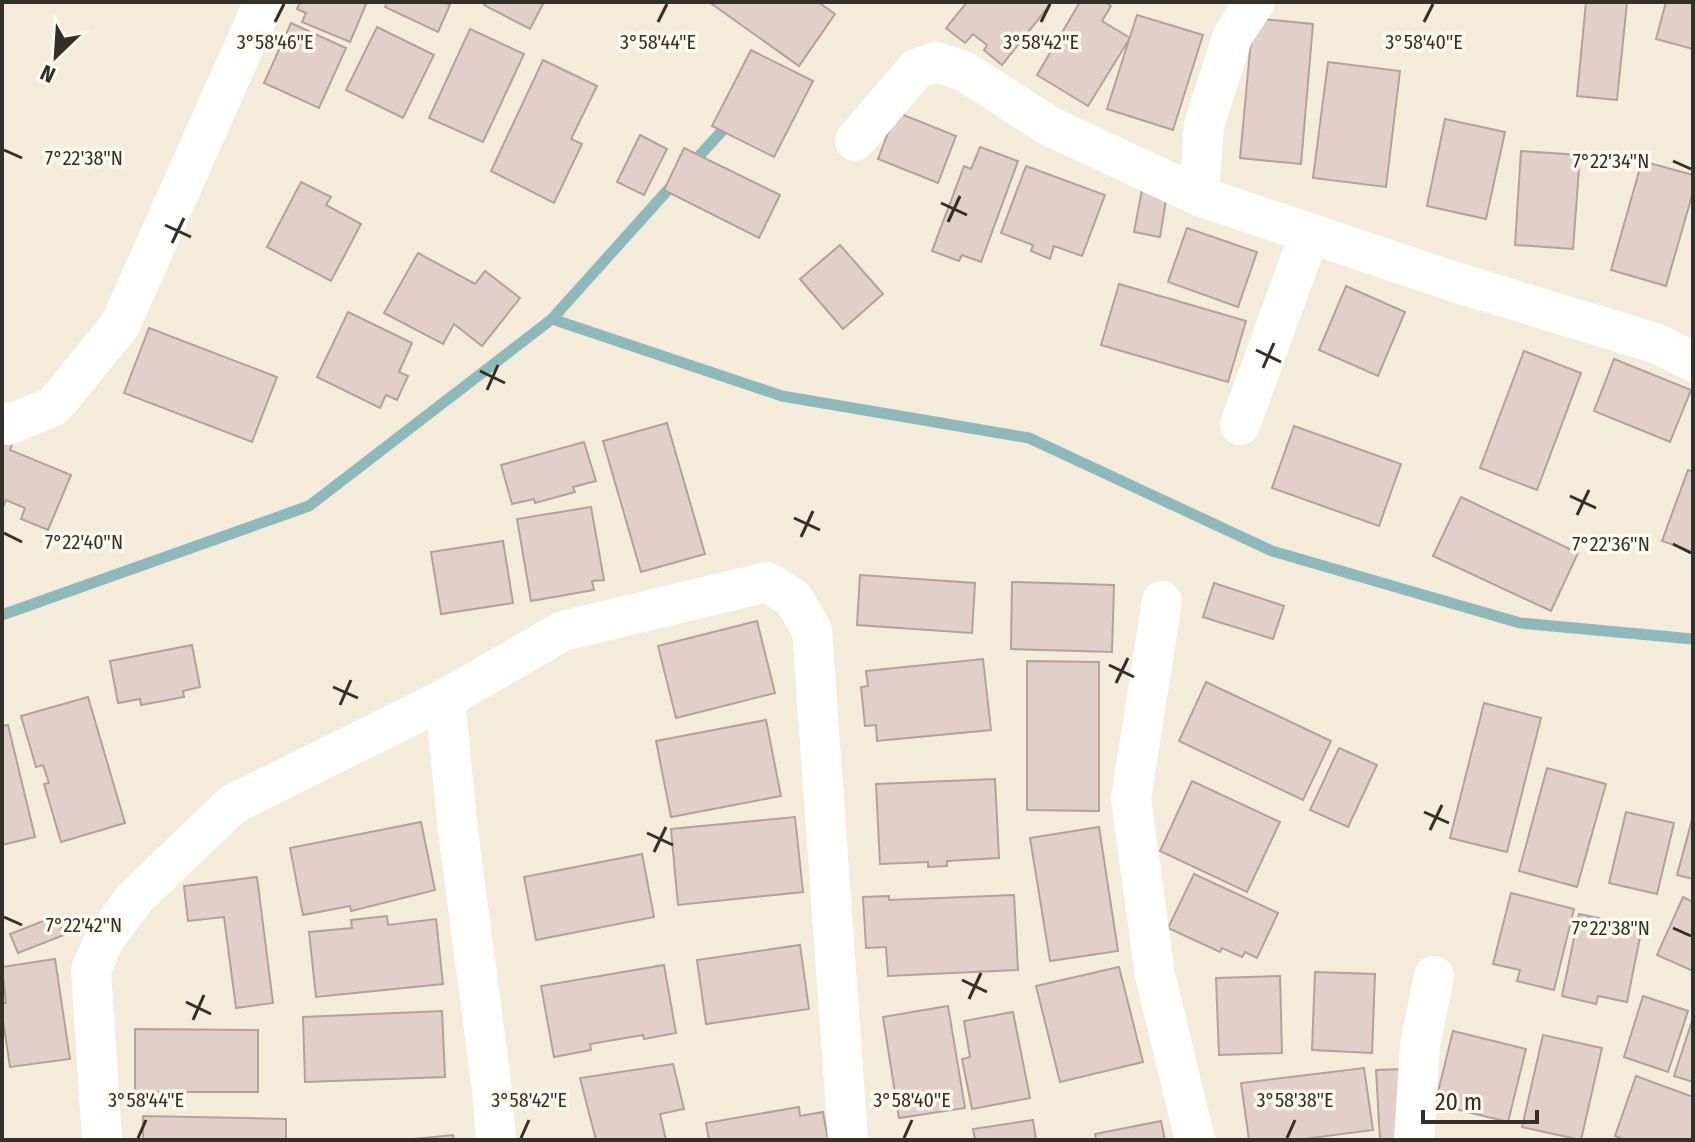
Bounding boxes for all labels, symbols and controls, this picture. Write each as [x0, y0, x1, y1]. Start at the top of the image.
north arrow [16, 16, 96, 96]
text: 3°58'46"E [237, 30, 313, 54]
text: 3°58'44"E [620, 30, 696, 54]
text: 3°58'42"E [1003, 30, 1079, 54]
text: 3°58'40"E [1385, 30, 1463, 54]
text: N [36, 59, 59, 89]
text: 7°22'38"N [45, 146, 123, 170]
text: 7°22'34"N [1573, 149, 1649, 173]
text: 7°22'40"N [45, 530, 123, 554]
text: 7°22'36"N [1572, 532, 1650, 556]
text: 7°22'42"N [46, 913, 122, 937]
text: 7°22'38"N [1572, 916, 1650, 940]
scale bar [1423, 1074, 1537, 1124]
text: 3°58'44"E [108, 1088, 184, 1112]
text: 3°58'42"E [491, 1088, 567, 1112]
text: 3°58'40"E [873, 1088, 951, 1112]
text: 3°58'38"E [1257, 1088, 1333, 1112]
text: 20 m [1435, 1088, 1482, 1116]

